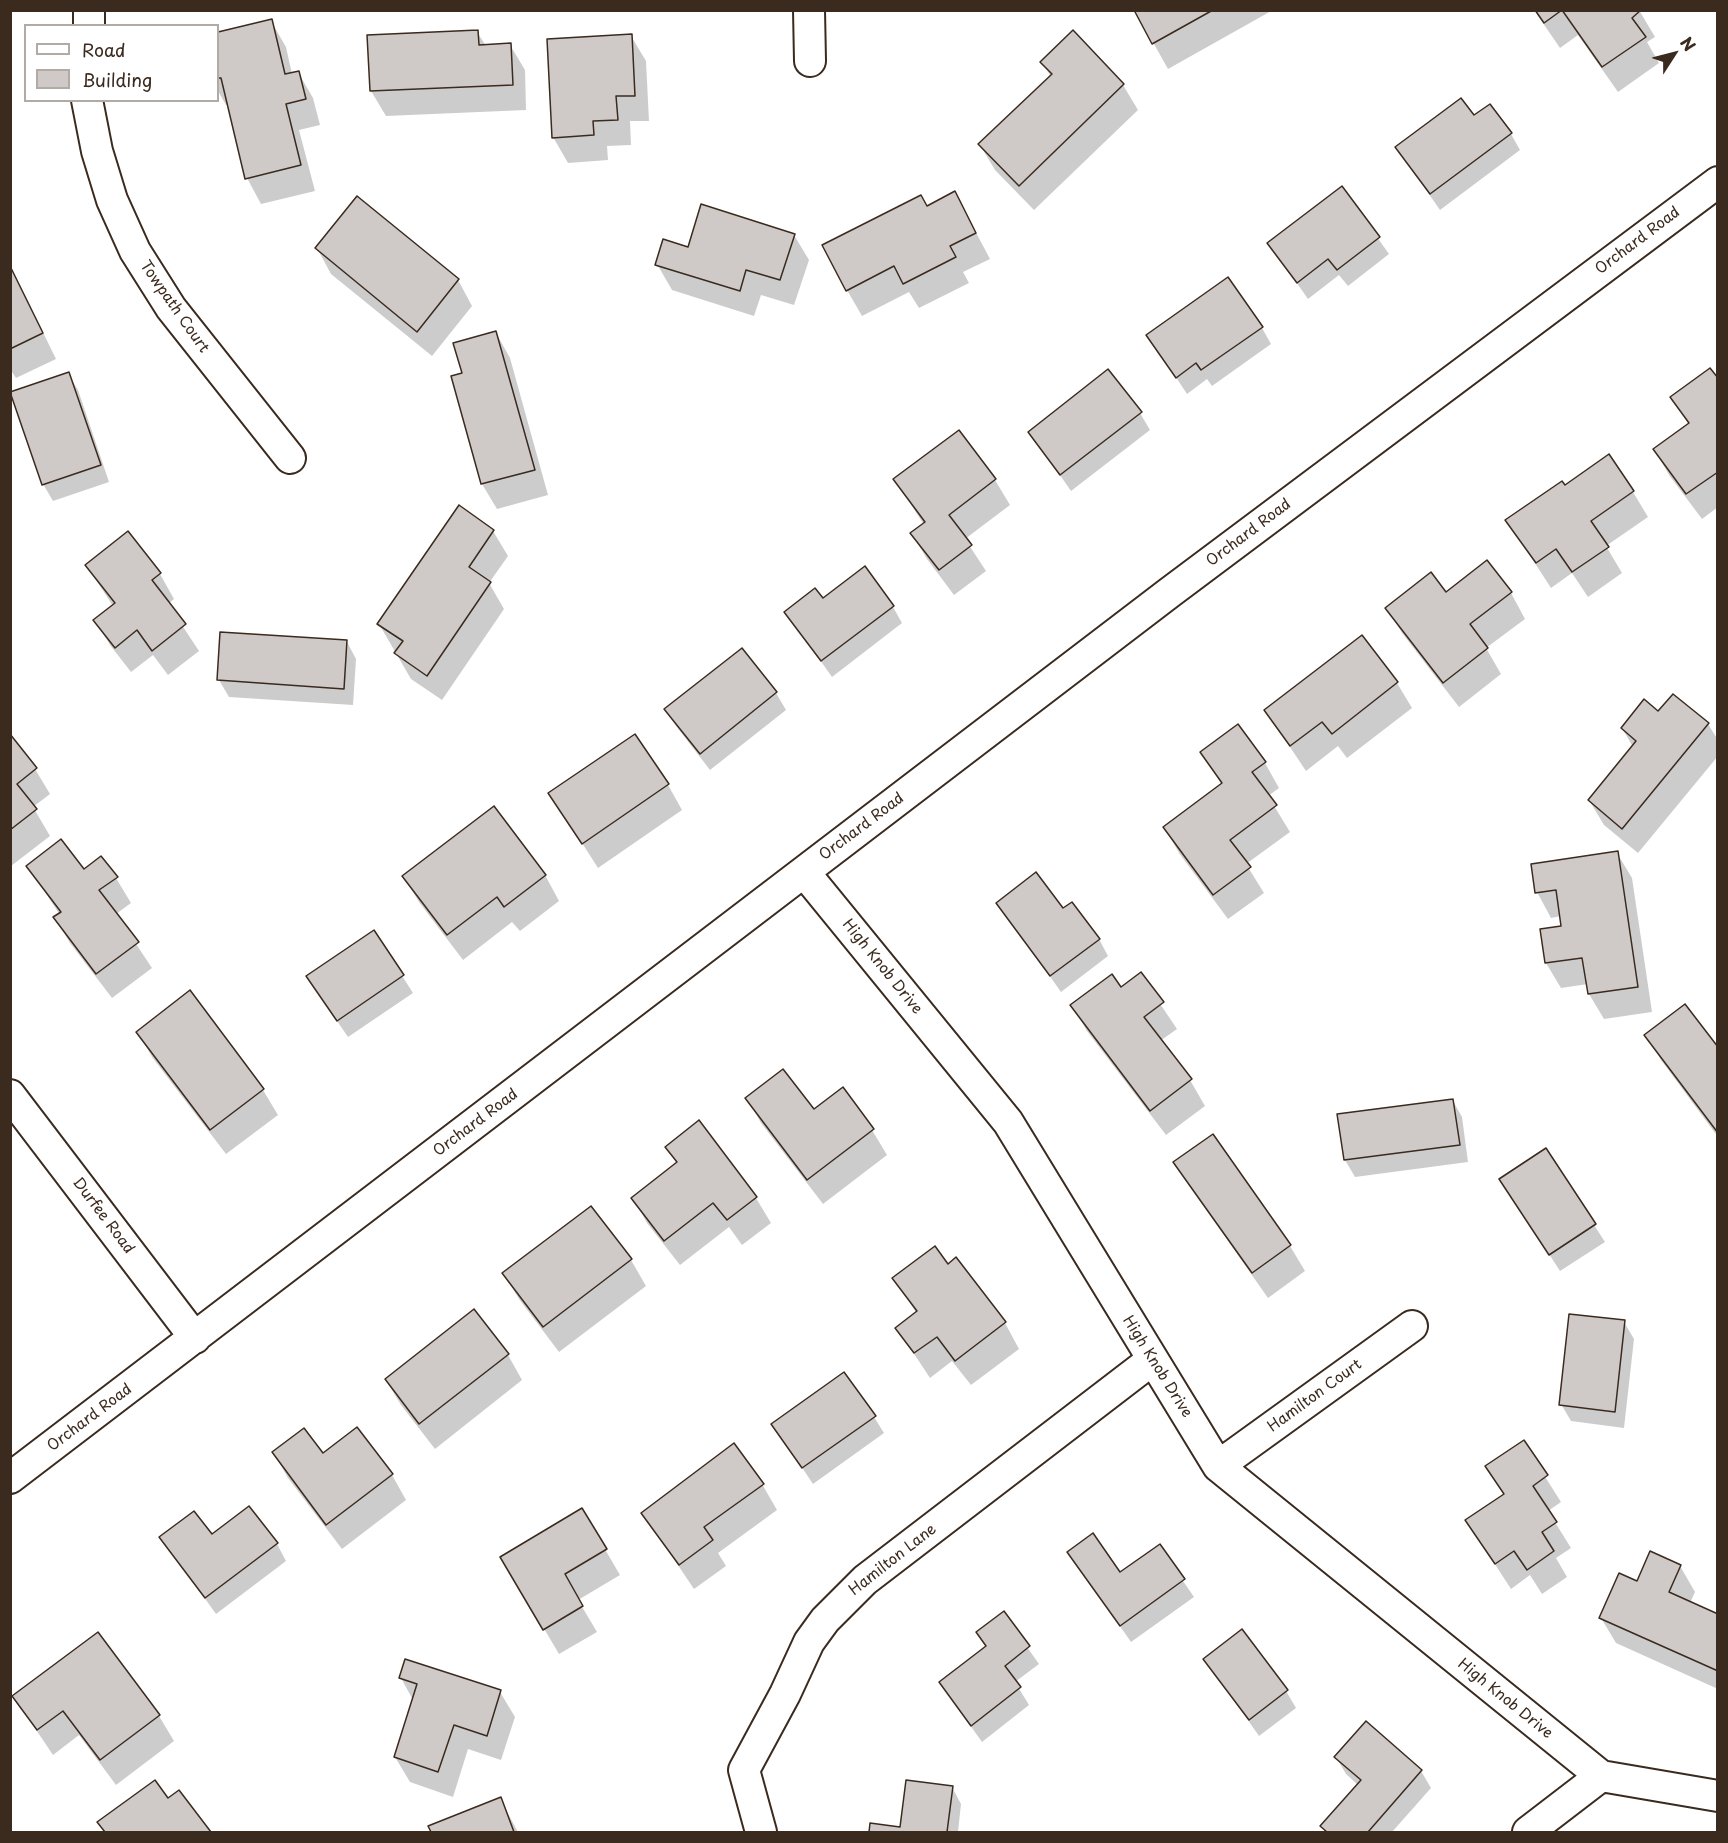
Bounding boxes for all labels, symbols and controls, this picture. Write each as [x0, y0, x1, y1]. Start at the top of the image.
legend [24, 24, 219, 102]
north arrow [1644, 24, 1704, 84]
text: N [1675, 31, 1702, 56]
text: Road [82, 36, 126, 63]
text: Building [82, 66, 152, 93]
street label: Orchard Road [1592, 203, 1684, 279]
street label: Towpath Court [136, 257, 212, 357]
street label: Orchard Road [1203, 495, 1295, 571]
street label: Orchard Road [816, 789, 908, 865]
street label: High Knob Drive [838, 916, 926, 1018]
street label: Orchard Road [430, 1085, 522, 1161]
street label: Durfee Road [68, 1174, 138, 1258]
street label: High Knob Drive [1118, 1313, 1196, 1421]
street label: Hamilton Court [1264, 1356, 1366, 1436]
street label: Orchard Road [44, 1380, 136, 1456]
street label: Hamilton Lane [846, 1520, 940, 1600]
street label: High Knob Drive [1454, 1655, 1556, 1743]

